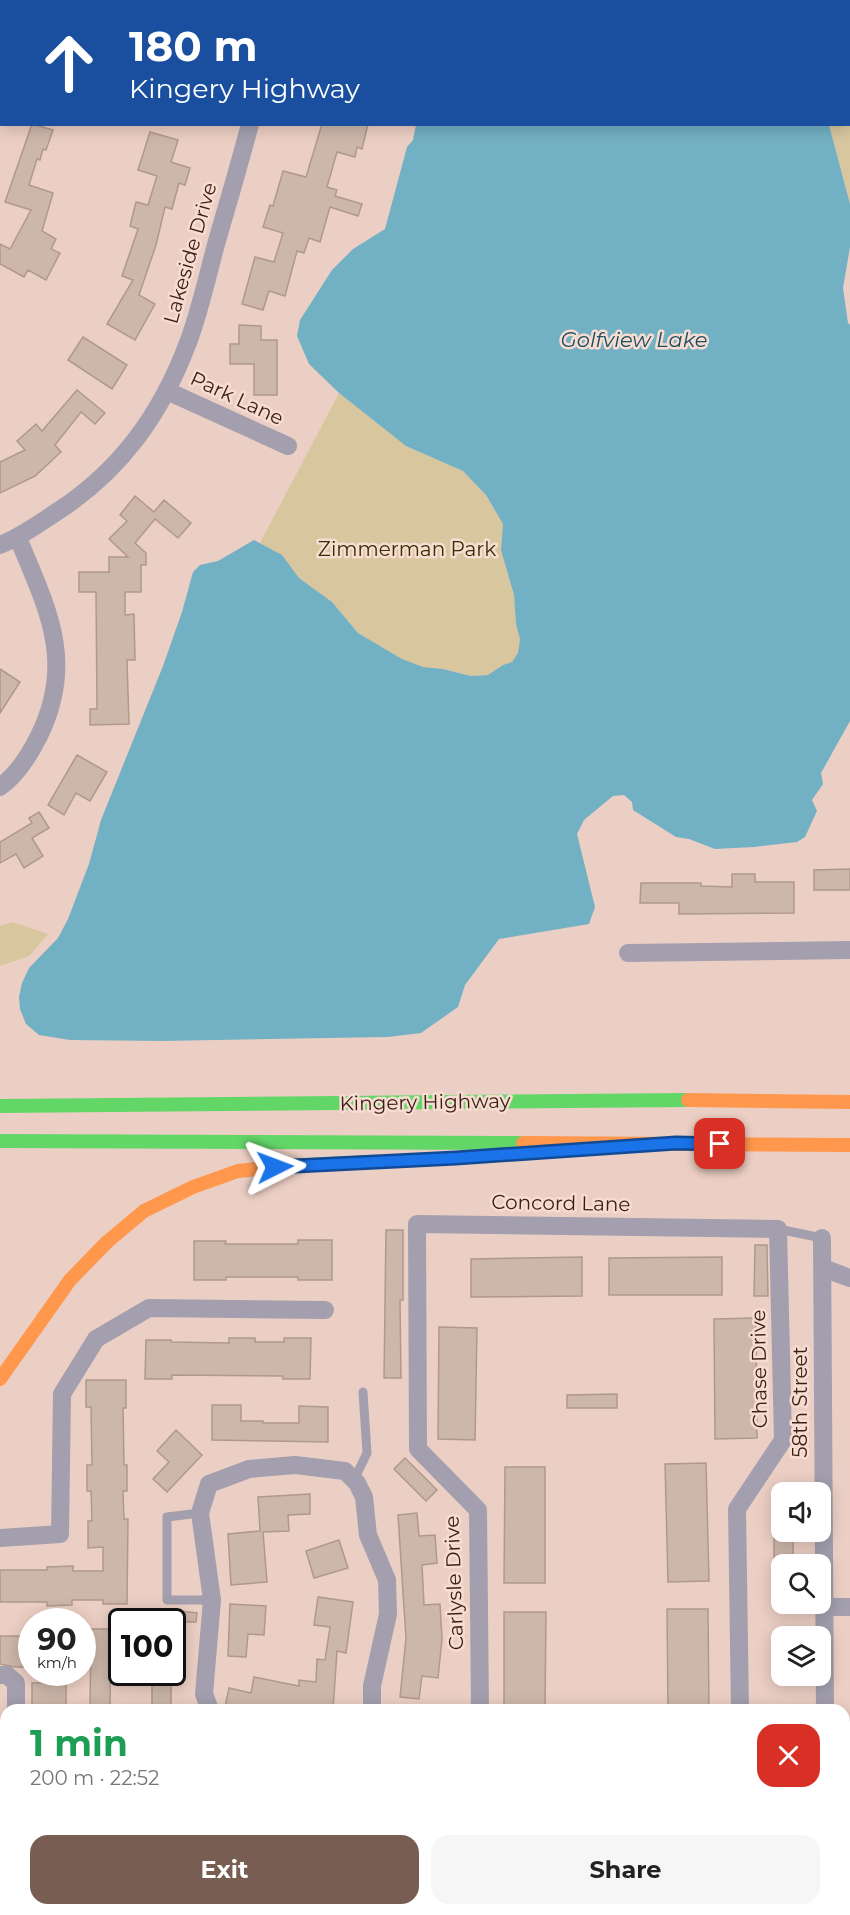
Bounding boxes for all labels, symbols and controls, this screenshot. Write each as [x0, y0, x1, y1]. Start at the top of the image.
text: 180 m [129, 20, 258, 72]
icon: ahead [30, 24, 108, 102]
text: Kingery Highway [129, 72, 360, 105]
street label: Lakeside Drive [158, 180, 222, 326]
water label: Golfview Lake [560, 327, 708, 352]
street label: Park Lane [187, 366, 287, 430]
park label: Zimmerman Park [318, 537, 496, 561]
street label: Kingery Highway [339, 1089, 511, 1115]
pin [694, 1118, 745, 1169]
icon: arrive [703, 1127, 736, 1160]
position arrow [243, 1135, 307, 1199]
street label: Concord Lane [491, 1190, 631, 1216]
street label: Chase Drive [746, 1309, 772, 1429]
street label: 58th Street [788, 1346, 812, 1458]
map controls [771, 1482, 831, 1686]
button: sound [771, 1482, 831, 1542]
street label: Carlysle Drive [440, 1515, 468, 1651]
button: search [771, 1554, 831, 1614]
speed limit sign: 100 [108, 1608, 186, 1686]
text: 90 [37, 1621, 77, 1658]
button: layers [771, 1626, 831, 1686]
text: km/h [37, 1653, 77, 1672]
text: 1 min [30, 1721, 128, 1765]
button: close [757, 1724, 820, 1787]
text: 200 m · 22:52 [30, 1766, 159, 1790]
button: Exit [30, 1835, 419, 1904]
button: Share [431, 1835, 820, 1904]

